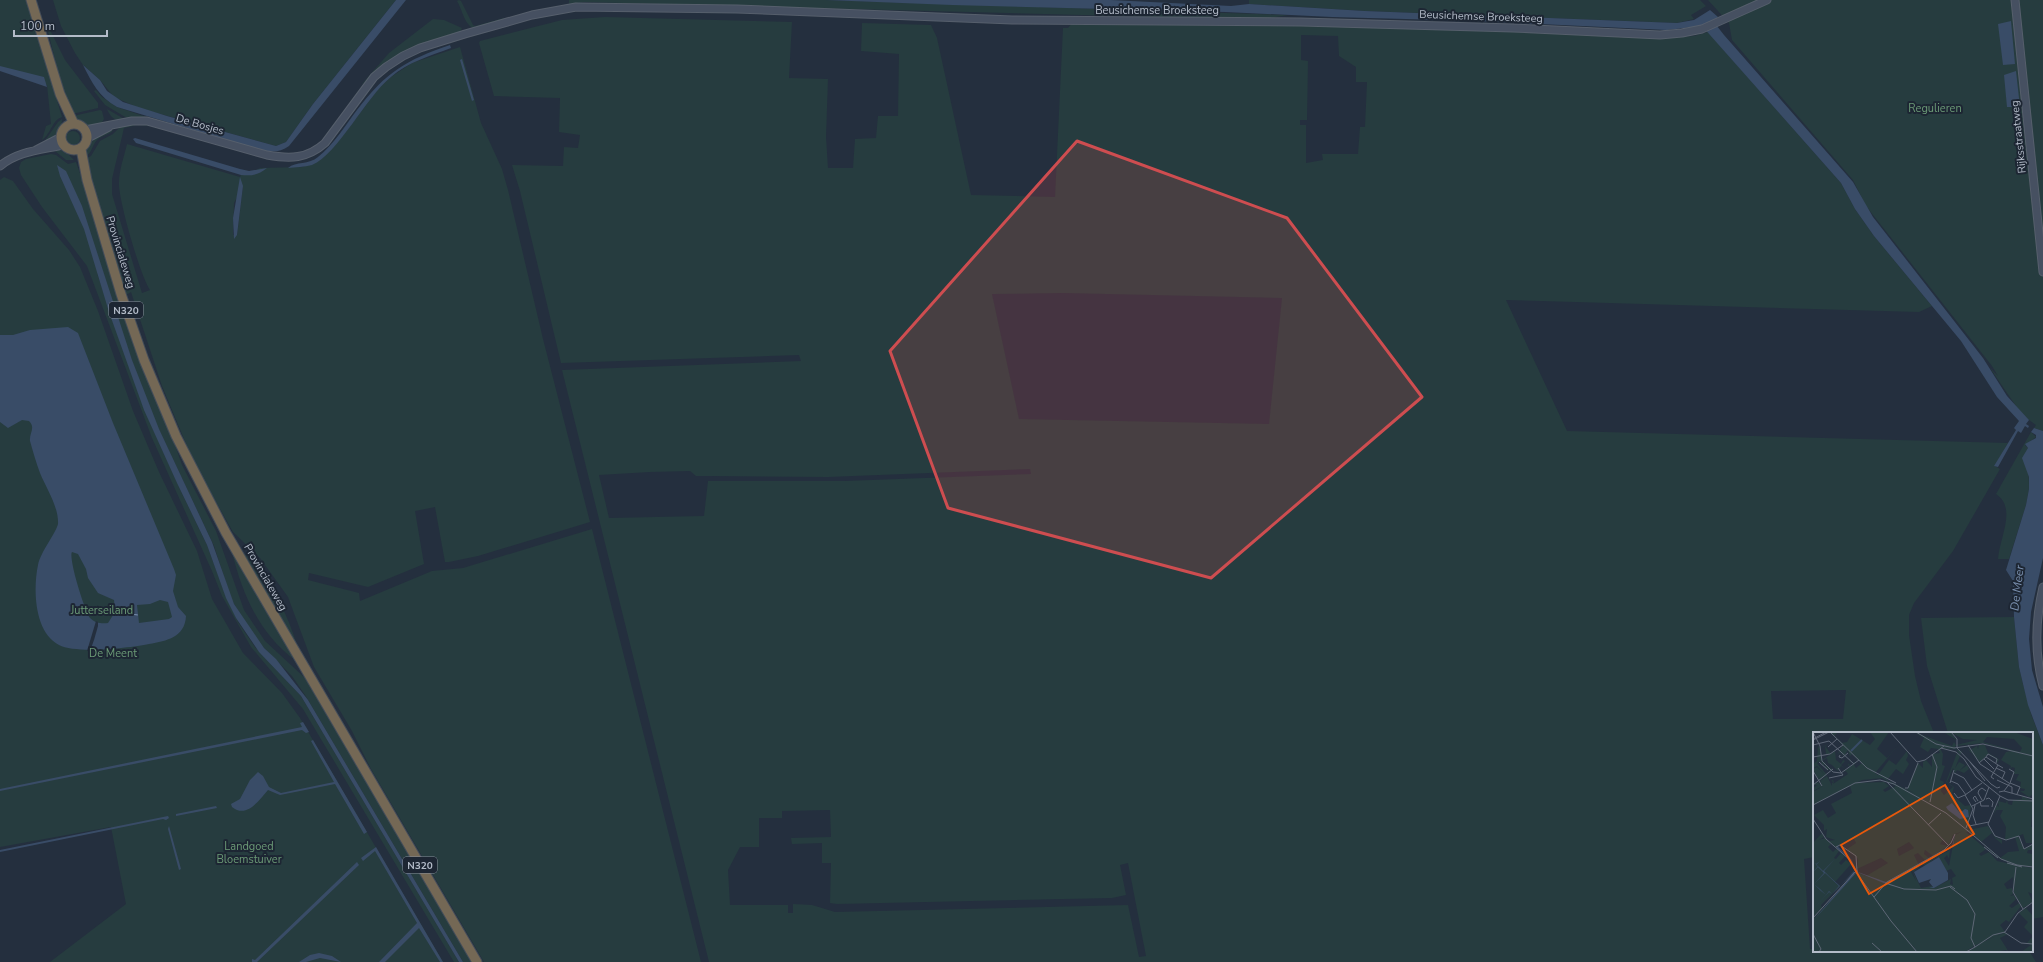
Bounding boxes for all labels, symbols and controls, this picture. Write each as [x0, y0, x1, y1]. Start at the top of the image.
street label: Beusichemse Broeksteeg [1095, 3, 1219, 18]
street label: Beusichemse Broeksteeg [1419, 7, 1543, 26]
scale bar [14, 12, 107, 38]
text: 100 m [20, 18, 55, 34]
street label: Rijksstraatweg [2007, 100, 2030, 174]
park label: Regulieren [1908, 101, 1962, 116]
street label: De Bosjes [174, 110, 226, 139]
street label: Provincialeweg [102, 214, 139, 290]
road number: N320 [109, 302, 143, 318]
street label: Provincialeweg [240, 541, 291, 614]
water label: De Meer [2006, 564, 2028, 612]
park label: Jutterseiland [70, 603, 133, 618]
park label: De Meent [89, 646, 137, 661]
inset map [1813, 732, 2033, 952]
park label: Landgoed Bloemstuiver [216, 839, 282, 867]
road number: N320 [403, 857, 437, 873]

